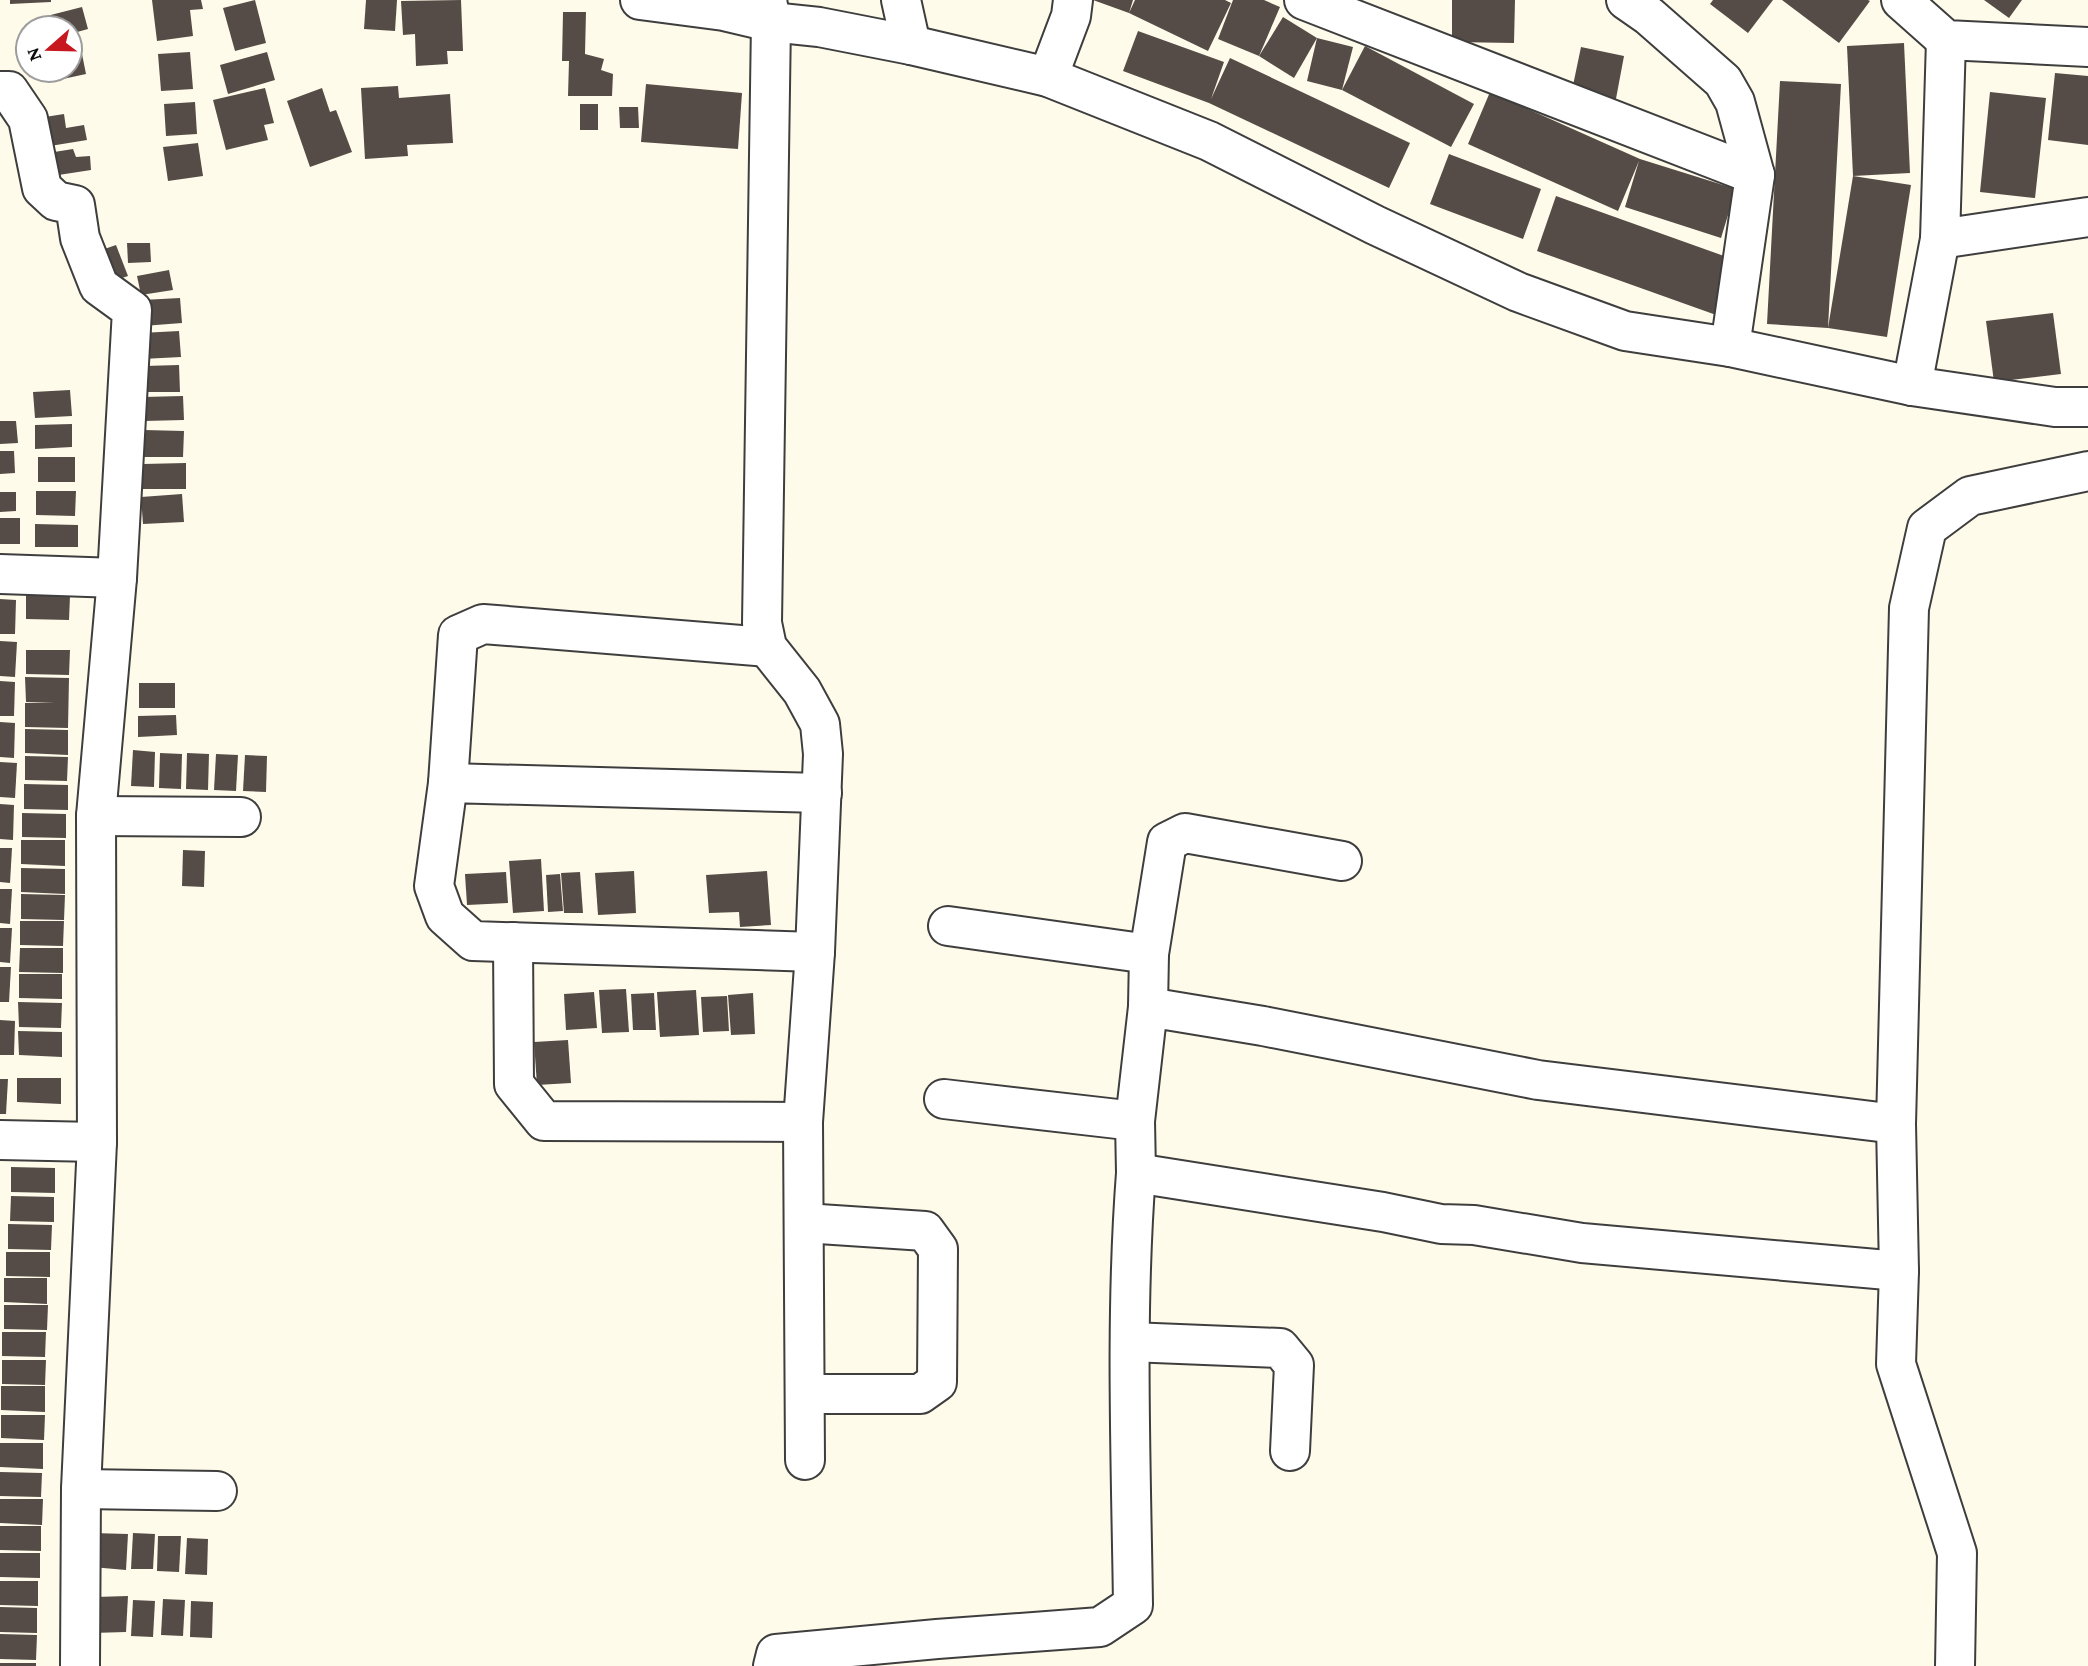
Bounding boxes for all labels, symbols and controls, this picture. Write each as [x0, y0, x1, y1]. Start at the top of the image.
north arrow [14, 14, 84, 84]
text: N [21, 45, 46, 64]

